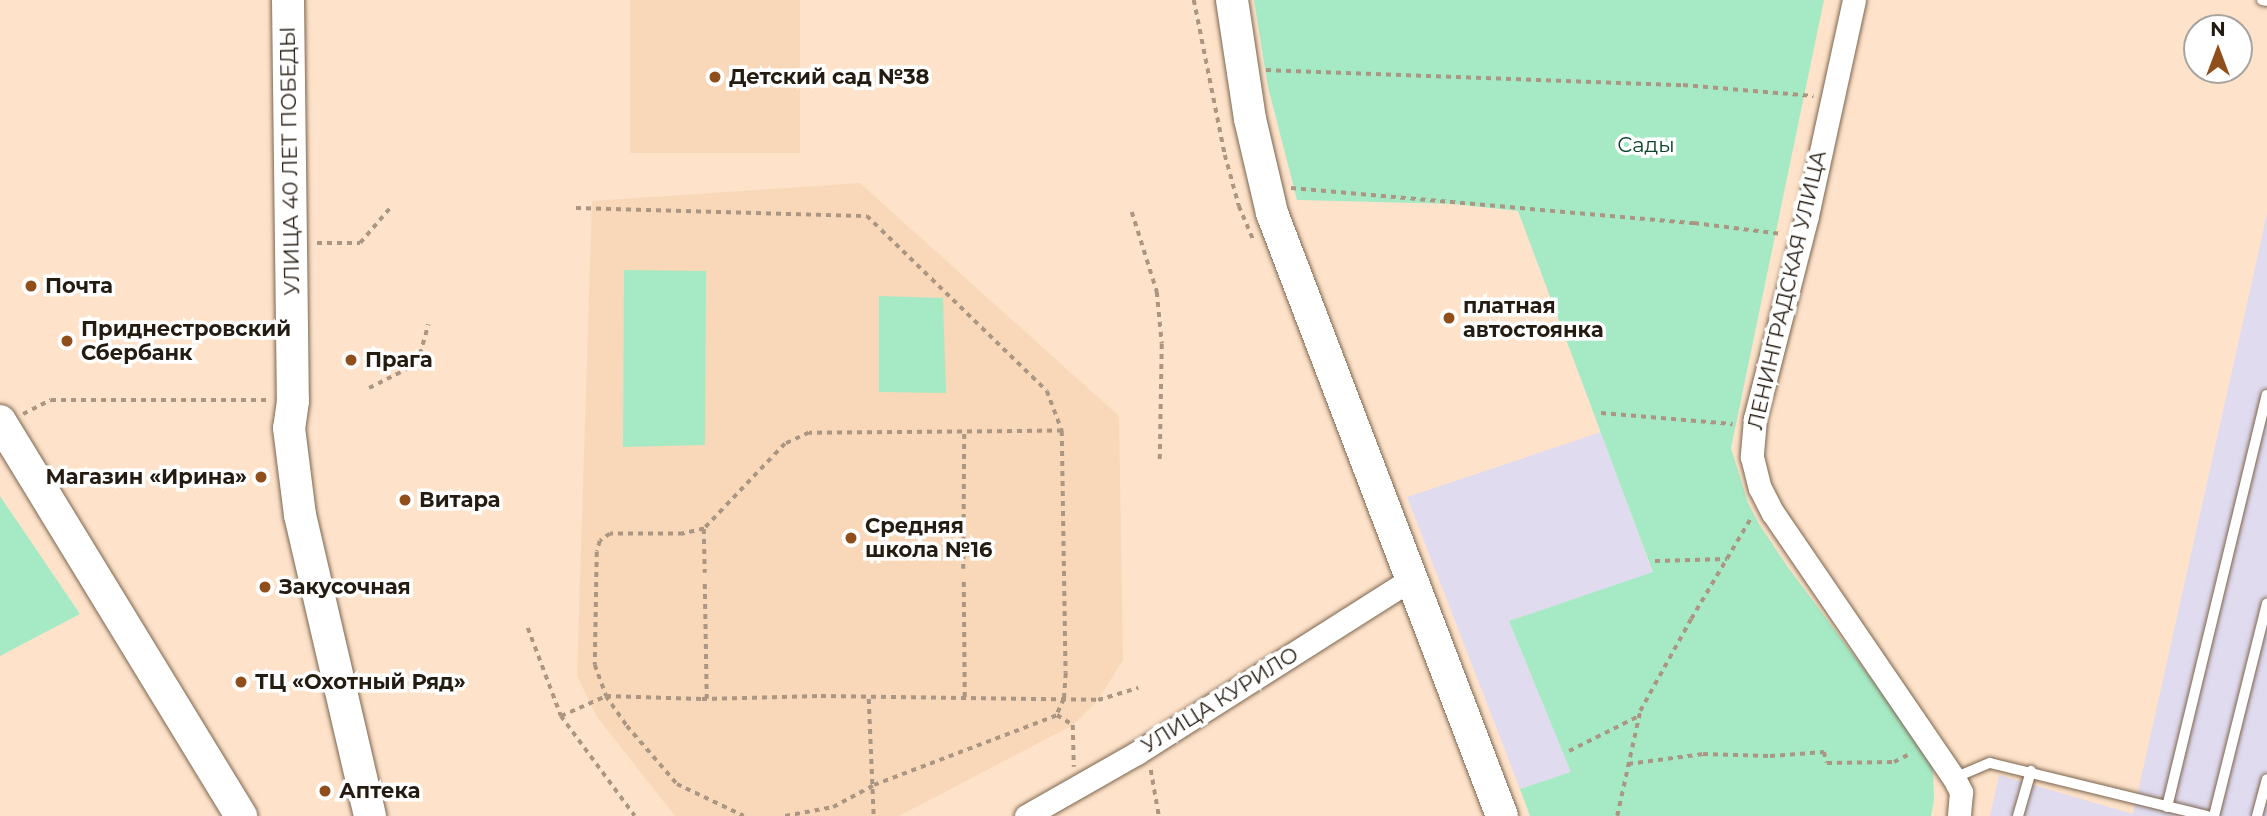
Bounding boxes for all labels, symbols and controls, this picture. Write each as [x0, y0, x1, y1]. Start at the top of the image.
north arrow [2183, 14, 2253, 84]
text: N [2210, 18, 2226, 41]
street label: УЛИЦА 40 ЛЕТ ПОБЕДЫ [275, 26, 305, 296]
place label: Детский сад №38 [729, 64, 929, 90]
marker: Детский сад №38 [707, 69, 723, 85]
park label: Сады [1617, 132, 1675, 158]
street label: ЛЕНИНГРАДСКАЯ УЛИЦА [1743, 148, 1831, 432]
place label: Почта [45, 273, 113, 299]
marker: Почта [23, 278, 39, 294]
place label: платная автостоянка [1463, 293, 1604, 343]
marker: платная автостоянка [1441, 310, 1457, 326]
place label: Приднестровский Сбербанк [81, 316, 291, 366]
marker: Приднестровский Сбербанк [59, 333, 75, 349]
place label: Прага [365, 347, 433, 373]
marker: Прага [343, 352, 359, 368]
place label: Магазин «Ирина» [46, 464, 247, 490]
marker: Магазин «Ирина» [253, 469, 269, 485]
place label: Витара [419, 487, 501, 513]
marker: Витара [397, 492, 413, 508]
place label: Средняя школа №16 [865, 513, 992, 563]
marker: Средняя школа №16 [843, 530, 859, 546]
place label: Закусочная [279, 574, 411, 600]
marker: Закусочная [257, 579, 273, 595]
street label: УЛИЦА КУРИЛО [1137, 642, 1303, 758]
place label: ТЦ «Охотный Ряд» [255, 669, 466, 695]
marker: ТЦ «Охотный Ряд» [233, 674, 249, 690]
place label: Аптека [339, 778, 420, 804]
marker: Аптека [317, 783, 333, 799]

